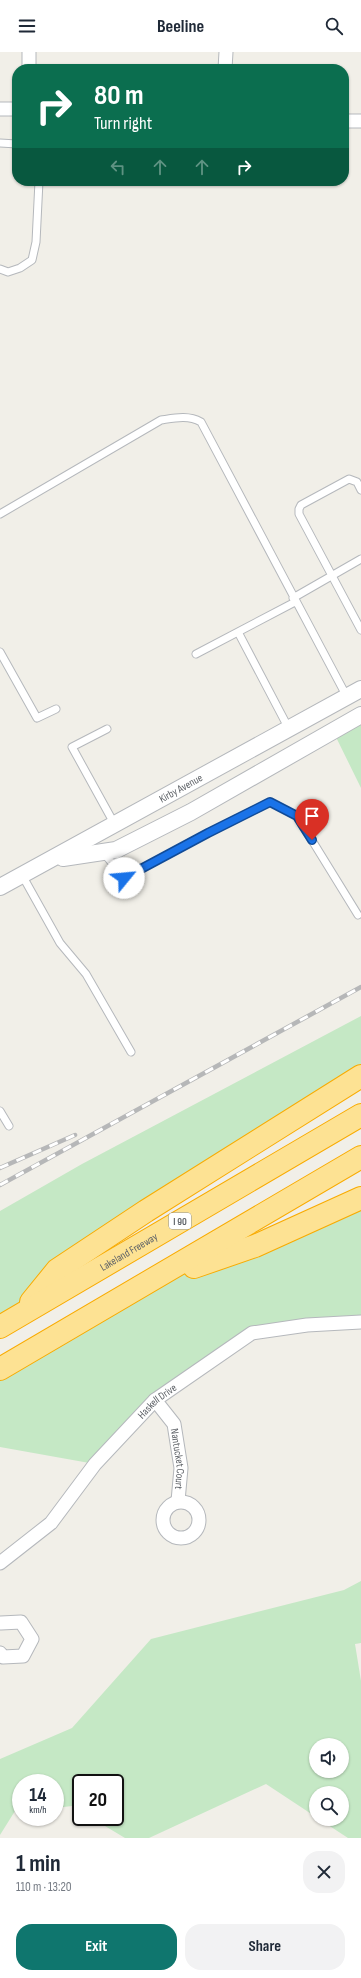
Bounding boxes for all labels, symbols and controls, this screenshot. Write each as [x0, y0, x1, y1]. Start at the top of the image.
icon: menu [16, 15, 38, 37]
icon: search [323, 15, 345, 37]
text: Beeline [157, 16, 204, 37]
text: 80 m [94, 79, 143, 112]
icon: right [28, 80, 80, 132]
text: Turn right [94, 113, 152, 134]
icon: left [107, 156, 129, 178]
icon: ahead [149, 156, 171, 178]
icon: ahead [191, 156, 213, 178]
icon: right [233, 156, 255, 178]
street label: Kirby Avenue [157, 771, 205, 806]
pin [295, 799, 329, 840]
icon: arrive [301, 805, 323, 827]
position arrow [103, 857, 145, 899]
road number: I 90 [169, 1213, 191, 1229]
street label: Lakeland Freeway [98, 1230, 161, 1274]
street label: Haskell Drive [135, 1381, 179, 1421]
street label: Nantucket Court [168, 1428, 187, 1491]
map controls [309, 1738, 349, 1826]
button: sound [309, 1738, 349, 1778]
speed limit sign: 20 [72, 1774, 124, 1826]
text: 14 [29, 1783, 47, 1807]
button: search [309, 1786, 349, 1826]
text: km/h [29, 1804, 47, 1816]
text: 1 min [16, 1849, 61, 1878]
button: close [303, 1851, 345, 1893]
text: 110 m · 13:20 [16, 1879, 72, 1895]
button: Exit [16, 1924, 177, 1970]
button: Share [185, 1924, 345, 1970]

